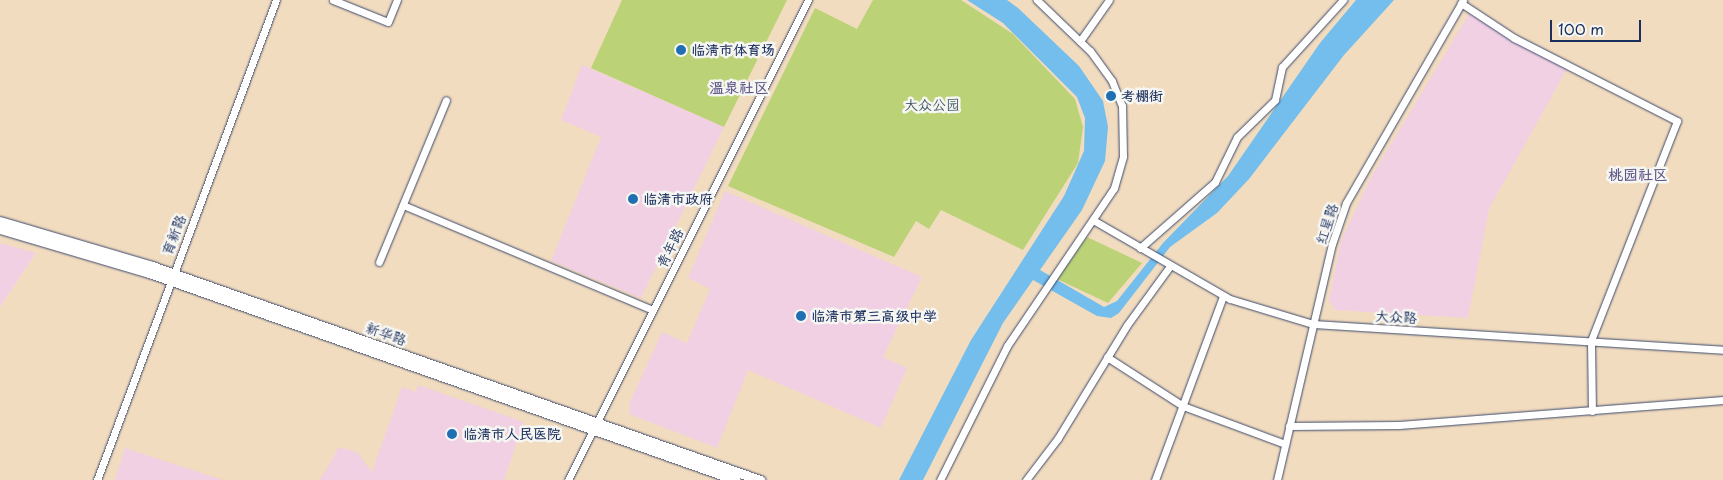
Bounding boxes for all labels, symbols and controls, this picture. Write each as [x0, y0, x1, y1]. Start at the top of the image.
scale bar [1553, 10, 1644, 42]
text: 100 m [1558, 17, 1604, 40]
place label: 临清市体育场 [691, 42, 775, 58]
marker: 临清市体育场 [675, 44, 687, 56]
district label: 温泉社区 [709, 78, 769, 96]
place label: 考棚街 [1121, 88, 1163, 104]
marker: 考棚街 [1105, 90, 1117, 102]
park label: 大众公园 [904, 97, 960, 113]
district label: 桃园社区 [1608, 165, 1668, 183]
place label: 临清市政府 [643, 191, 713, 207]
marker: 临清市政府 [627, 193, 639, 205]
street label: 红星路 [1313, 201, 1341, 247]
street label: 育新路 [159, 212, 189, 258]
street label: 青年路 [653, 225, 687, 271]
place label: 临清市第三高级中学 [811, 308, 937, 324]
street label: 大众路 [1375, 308, 1417, 326]
marker: 临清市第三高级中学 [795, 310, 807, 322]
street label: 新华路 [363, 319, 409, 349]
place label: 临清市人民医院 [463, 426, 561, 442]
marker: 临清市人民医院 [445, 427, 459, 441]

